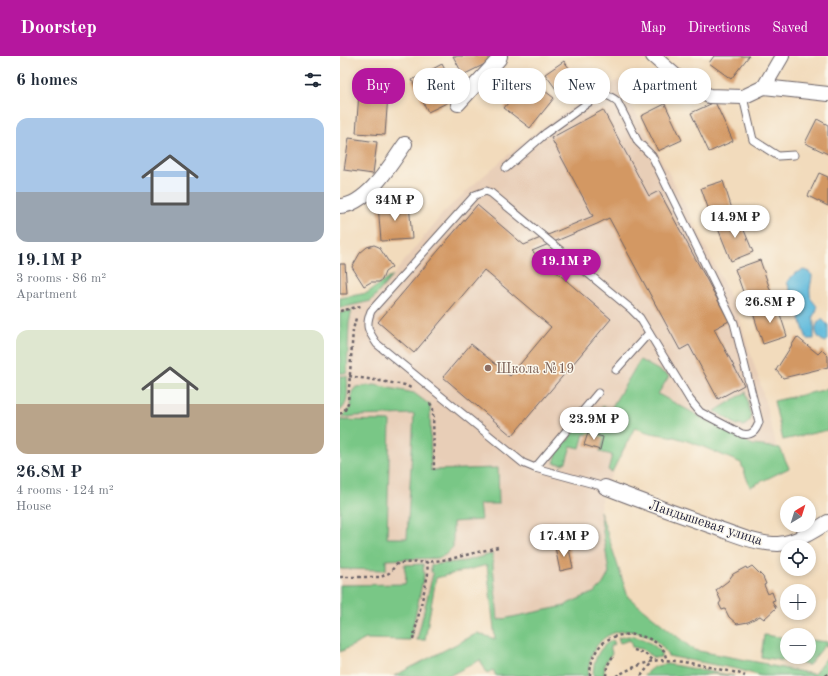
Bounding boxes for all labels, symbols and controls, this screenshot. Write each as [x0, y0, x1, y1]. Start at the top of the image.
text: Doorstep [20, 19, 97, 38]
text: Map [640, 21, 666, 35]
text: Directions [688, 21, 750, 35]
text: Saved [772, 21, 808, 35]
chip: Buy [352, 68, 405, 104]
chip: Rent [413, 68, 470, 104]
chip: Filters [478, 68, 546, 104]
chip: New [554, 68, 610, 104]
chip: Apartment [618, 68, 711, 104]
icon: filters [302, 69, 324, 91]
text: 6 homes [16, 72, 78, 89]
icon: home [134, 144, 206, 216]
pin: 34M ₽ [367, 188, 423, 222]
text: 34M ₽ [375, 194, 415, 207]
pin: 14.9M ₽ [698, 205, 772, 239]
text: 14.9M ₽ [710, 211, 760, 224]
pin: 19.1M ₽ [529, 249, 603, 283]
text: 19.1M ₽ [16, 252, 82, 269]
text: 19.1M ₽ [541, 255, 591, 268]
text: 3 rooms · 86 m² [16, 272, 106, 285]
text: Apartment [16, 288, 77, 301]
pin: 26.8M ₽ [733, 290, 807, 324]
text: 26.8M ₽ [745, 296, 795, 309]
icon: home [134, 356, 206, 428]
place label: Школа №19 [496, 362, 574, 376]
marker: Школа №19 [483, 363, 493, 373]
pin: 23.9M ₽ [557, 407, 631, 441]
text: 23.9M ₽ [569, 413, 619, 426]
text: 26.8M ₽ [16, 464, 82, 481]
text: 4 rooms · 124 m² [16, 484, 114, 497]
north arrow [780, 496, 816, 532]
map controls [780, 496, 816, 664]
street label: Ландышевая улица [647, 498, 764, 548]
text: House [16, 500, 51, 513]
pin: 17.4M ₽ [527, 524, 601, 558]
text: 17.4M ₽ [539, 530, 589, 543]
button: locate [780, 540, 816, 576]
button: + [780, 584, 816, 620]
button: − [780, 628, 816, 664]

